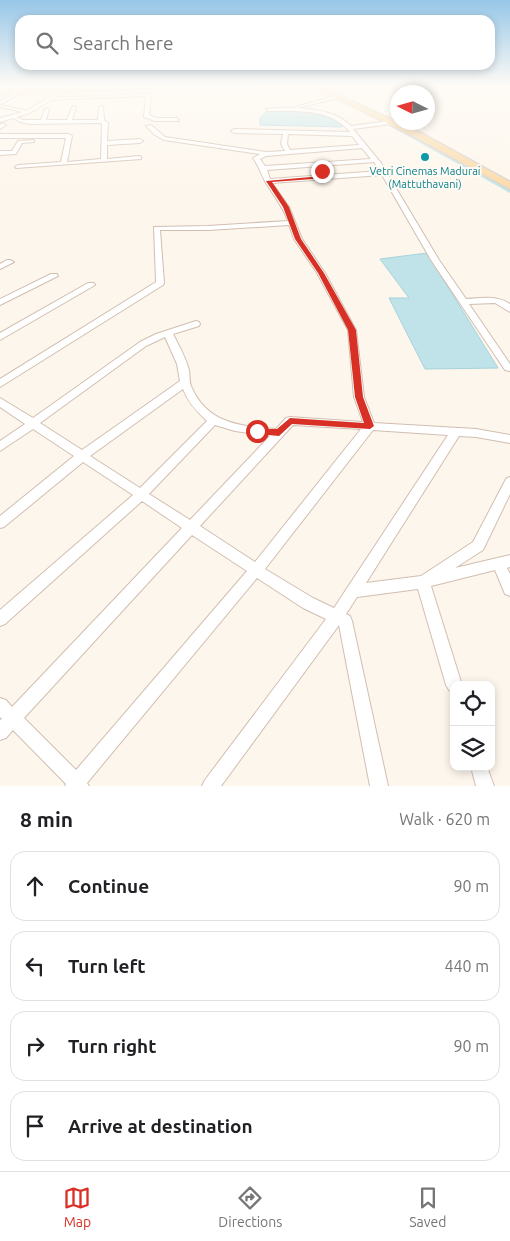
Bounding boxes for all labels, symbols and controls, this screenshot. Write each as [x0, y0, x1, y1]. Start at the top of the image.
search box [15, 15, 495, 70]
icon: search [33, 29, 61, 57]
text: Search here [73, 32, 173, 54]
north arrow [390, 85, 435, 130]
marker: Vetri Cinemas Madurai (Mattuthavani) [419, 151, 431, 163]
route end [311, 160, 334, 183]
place label: Vetri Cinemas Madurai (Mattuthavani) [370, 165, 480, 191]
route start [246, 420, 269, 443]
map controls [450, 681, 495, 771]
button: locate [450, 681, 495, 726]
button: layers [450, 726, 495, 771]
text: 8 min [20, 807, 73, 831]
text: Walk · 620 m [399, 810, 490, 828]
icon: ahead [21, 872, 49, 900]
text: Continue [68, 875, 149, 897]
text: 90 m [453, 877, 489, 895]
icon: left [21, 952, 49, 980]
text: Turn left [68, 955, 146, 977]
text: 440 m [444, 957, 489, 975]
icon: right [21, 1032, 49, 1060]
text: Turn right [68, 1035, 156, 1057]
text: 90 m [453, 1037, 489, 1055]
icon: arrive [21, 1112, 49, 1140]
text: Arrive at destination [68, 1115, 253, 1137]
tab: Map [63, 1184, 91, 1230]
tab: Directions [218, 1184, 282, 1230]
tab: Saved [409, 1184, 447, 1230]

